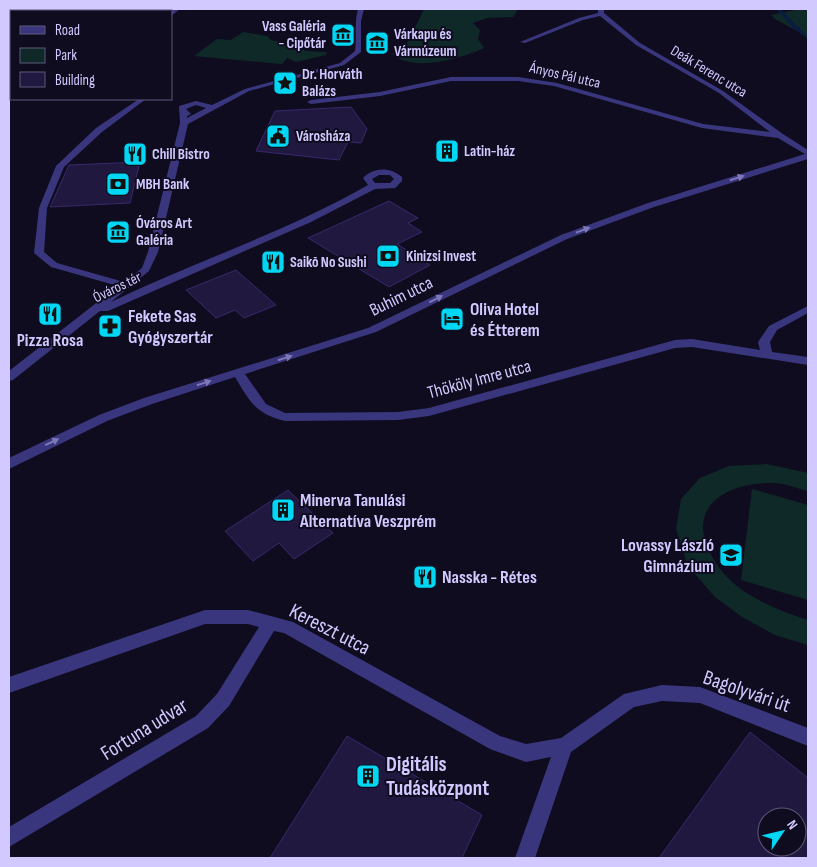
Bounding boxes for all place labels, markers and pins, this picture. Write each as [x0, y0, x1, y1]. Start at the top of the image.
place label: Vass Galéria - Cipőtár [262, 17, 326, 53]
museum icon: Vass Galéria - Cipőtár [330, 22, 356, 48]
place label: Várkapu és Vármúzeum [394, 25, 457, 61]
museum icon: Várkapu és Vármúzeum [364, 30, 390, 56]
place label: Dr. Horváth Balázs [302, 65, 362, 101]
place icon: Dr. Horváth Balázs [272, 70, 298, 96]
public building icon: Városháza [265, 123, 291, 149]
place label: Városháza [296, 127, 350, 146]
building icon: Latin-ház [434, 138, 460, 164]
restaurant icon: Chill Bistro [122, 141, 148, 167]
place label: Latin-ház [464, 142, 515, 161]
place label: Chill Bistro [152, 145, 210, 164]
bank icon: MBH Bank [105, 171, 131, 197]
place label: MBH Bank [136, 175, 190, 194]
place label: Óváros Art Galéria [136, 214, 192, 250]
museum icon: Óváros Art Galéria [105, 219, 131, 245]
bank icon: Kinizsi Invest [375, 243, 401, 269]
place label: Kinizsi Invest [406, 247, 476, 266]
restaurant icon: Saikō No Sushi [260, 249, 286, 275]
place label: Saikō No Sushi [290, 253, 367, 272]
place label: Oliva Hotel és Étterem [470, 299, 540, 341]
restaurant icon: Pizza Rosa [37, 301, 63, 327]
place label: Fekete Sas Gyógyszertár [128, 306, 213, 348]
hotel icon: Oliva Hotel és Étterem [439, 306, 465, 332]
pharmacy icon: Fekete Sas Gyógyszertár [97, 313, 123, 339]
place label: Pizza Rosa [17, 330, 83, 351]
place label: Minerva Tanulási Alternatíva Veszprém [299, 490, 436, 532]
building icon: Minerva Tanulási Alternatíva Veszprém [270, 497, 296, 523]
place label: Lovassy László Gimnázium [621, 535, 714, 577]
school or university icon: Lovassy László Gimnázium [718, 542, 744, 568]
restaurant icon: Nasska - Rétes [412, 564, 438, 590]
place label: Nasska - Rétes [442, 567, 537, 588]
place label: Digitális Tudásközpont [386, 752, 489, 801]
building icon: Digitális Tudásközpont [355, 763, 381, 789]

